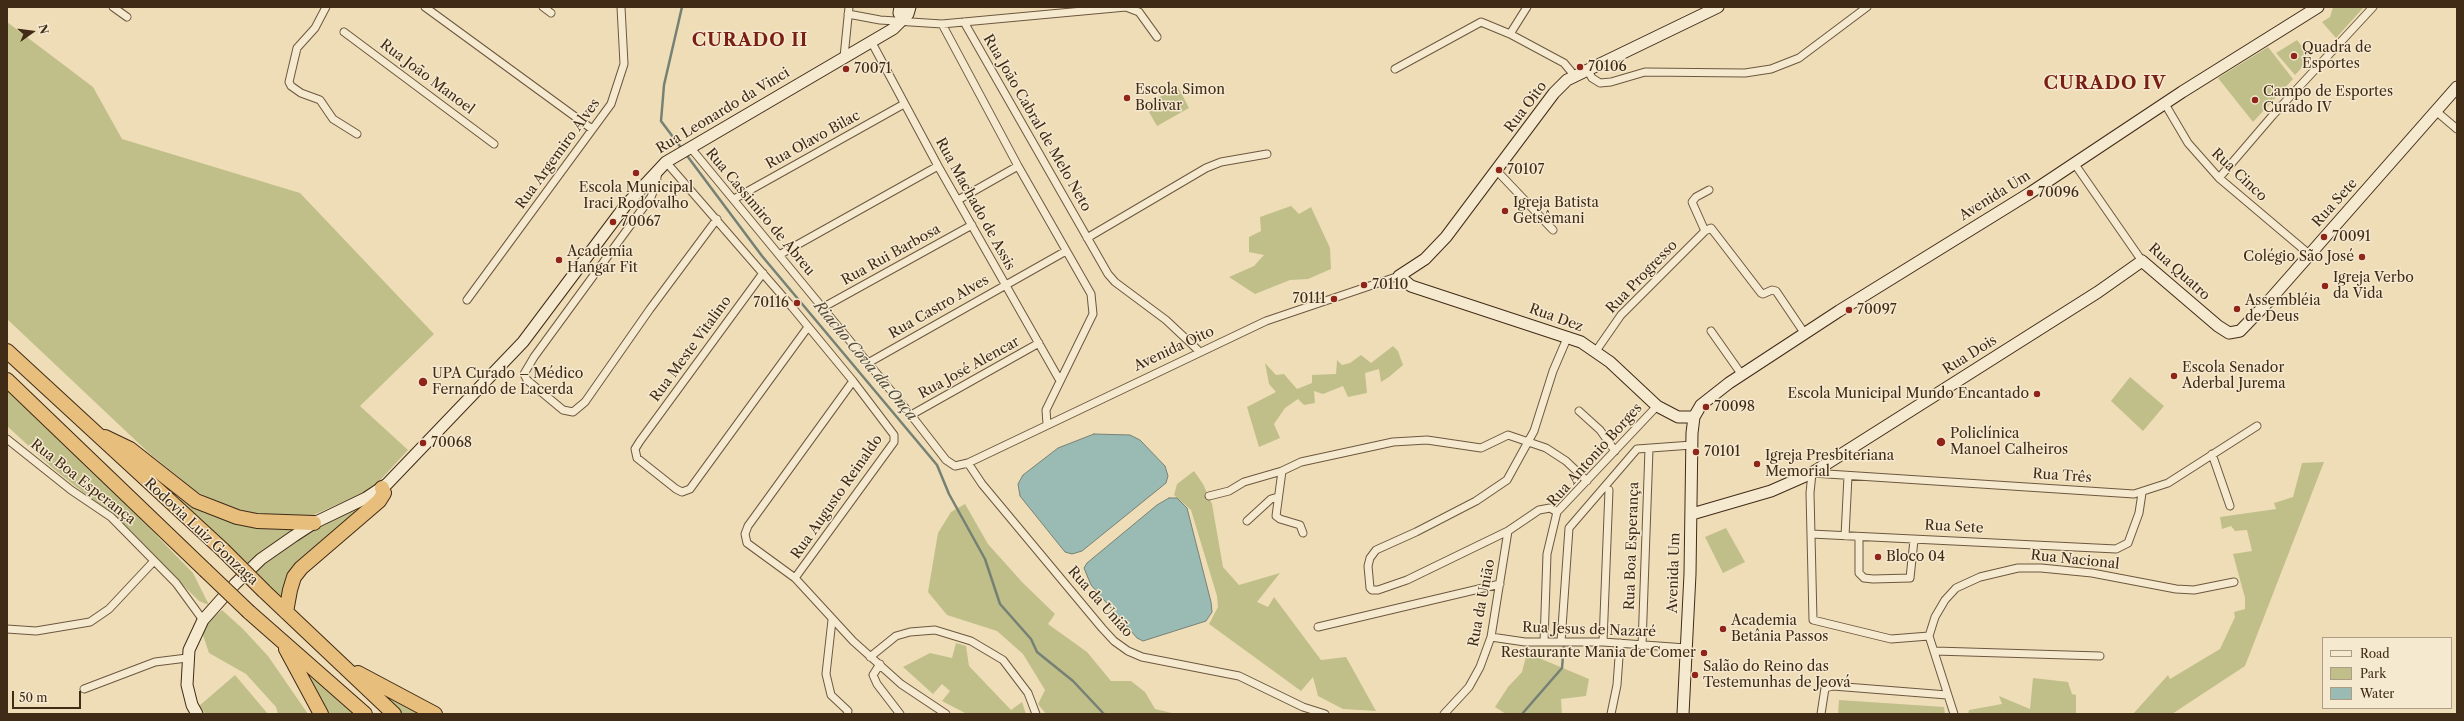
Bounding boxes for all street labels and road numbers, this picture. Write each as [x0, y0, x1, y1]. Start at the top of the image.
street label: Rua João Cabral de Melo Neto [979, 32, 1095, 214]
street label: Rua João Manoel [377, 36, 477, 118]
street label: Rua Leonardo da Vinci [653, 64, 793, 158]
street label: Rua Oito [1501, 78, 1551, 136]
street label: Rua Argemiro Alves [512, 96, 604, 212]
street label: Rua Olavo Bilac [763, 107, 863, 173]
street label: Rua Machado de Assis [932, 135, 1018, 273]
street label: Rua Cassimiro de Abreu [702, 145, 818, 279]
street label: Rua Cinco [2208, 145, 2270, 205]
street label: Avenida Um [1956, 167, 2034, 225]
street label: Rua Sete [2309, 175, 2361, 231]
street label: Rua Rui Barbosa [839, 221, 943, 289]
street label: Rua Progresso [1603, 237, 1681, 317]
street label: Rua Quatro [2145, 240, 2213, 304]
street label: Rua Castro Alves [886, 272, 992, 342]
street label: Rua Meste Vitalino [647, 293, 735, 405]
street label: Rua Dez [1527, 300, 1585, 336]
street label: Avenida Oito [1131, 323, 1217, 375]
street label: Rua Dois [1940, 332, 2000, 378]
street label: Rua José Alencar [916, 333, 1022, 403]
street label: Rua Antonio Borges [1544, 400, 1646, 510]
street label: Rua Augusto Reinaldo [788, 432, 886, 562]
street label: Rua Boa Esperança [27, 436, 139, 528]
street label: Rua Três [2032, 466, 2092, 486]
street label: Rodovia Luiz Gonzaga [141, 475, 261, 589]
street label: Rua Boa Esperança [1621, 481, 1643, 611]
street label: Rua Sete [1924, 517, 1984, 537]
street label: Avenida Um [1664, 532, 1684, 614]
street label: Rua Nacional [2030, 547, 2120, 573]
street label: Rua da União [1465, 558, 1499, 648]
street label: Rua da União [1064, 563, 1136, 641]
street label: Rua Jesus de Nazaré [1522, 619, 1656, 641]

